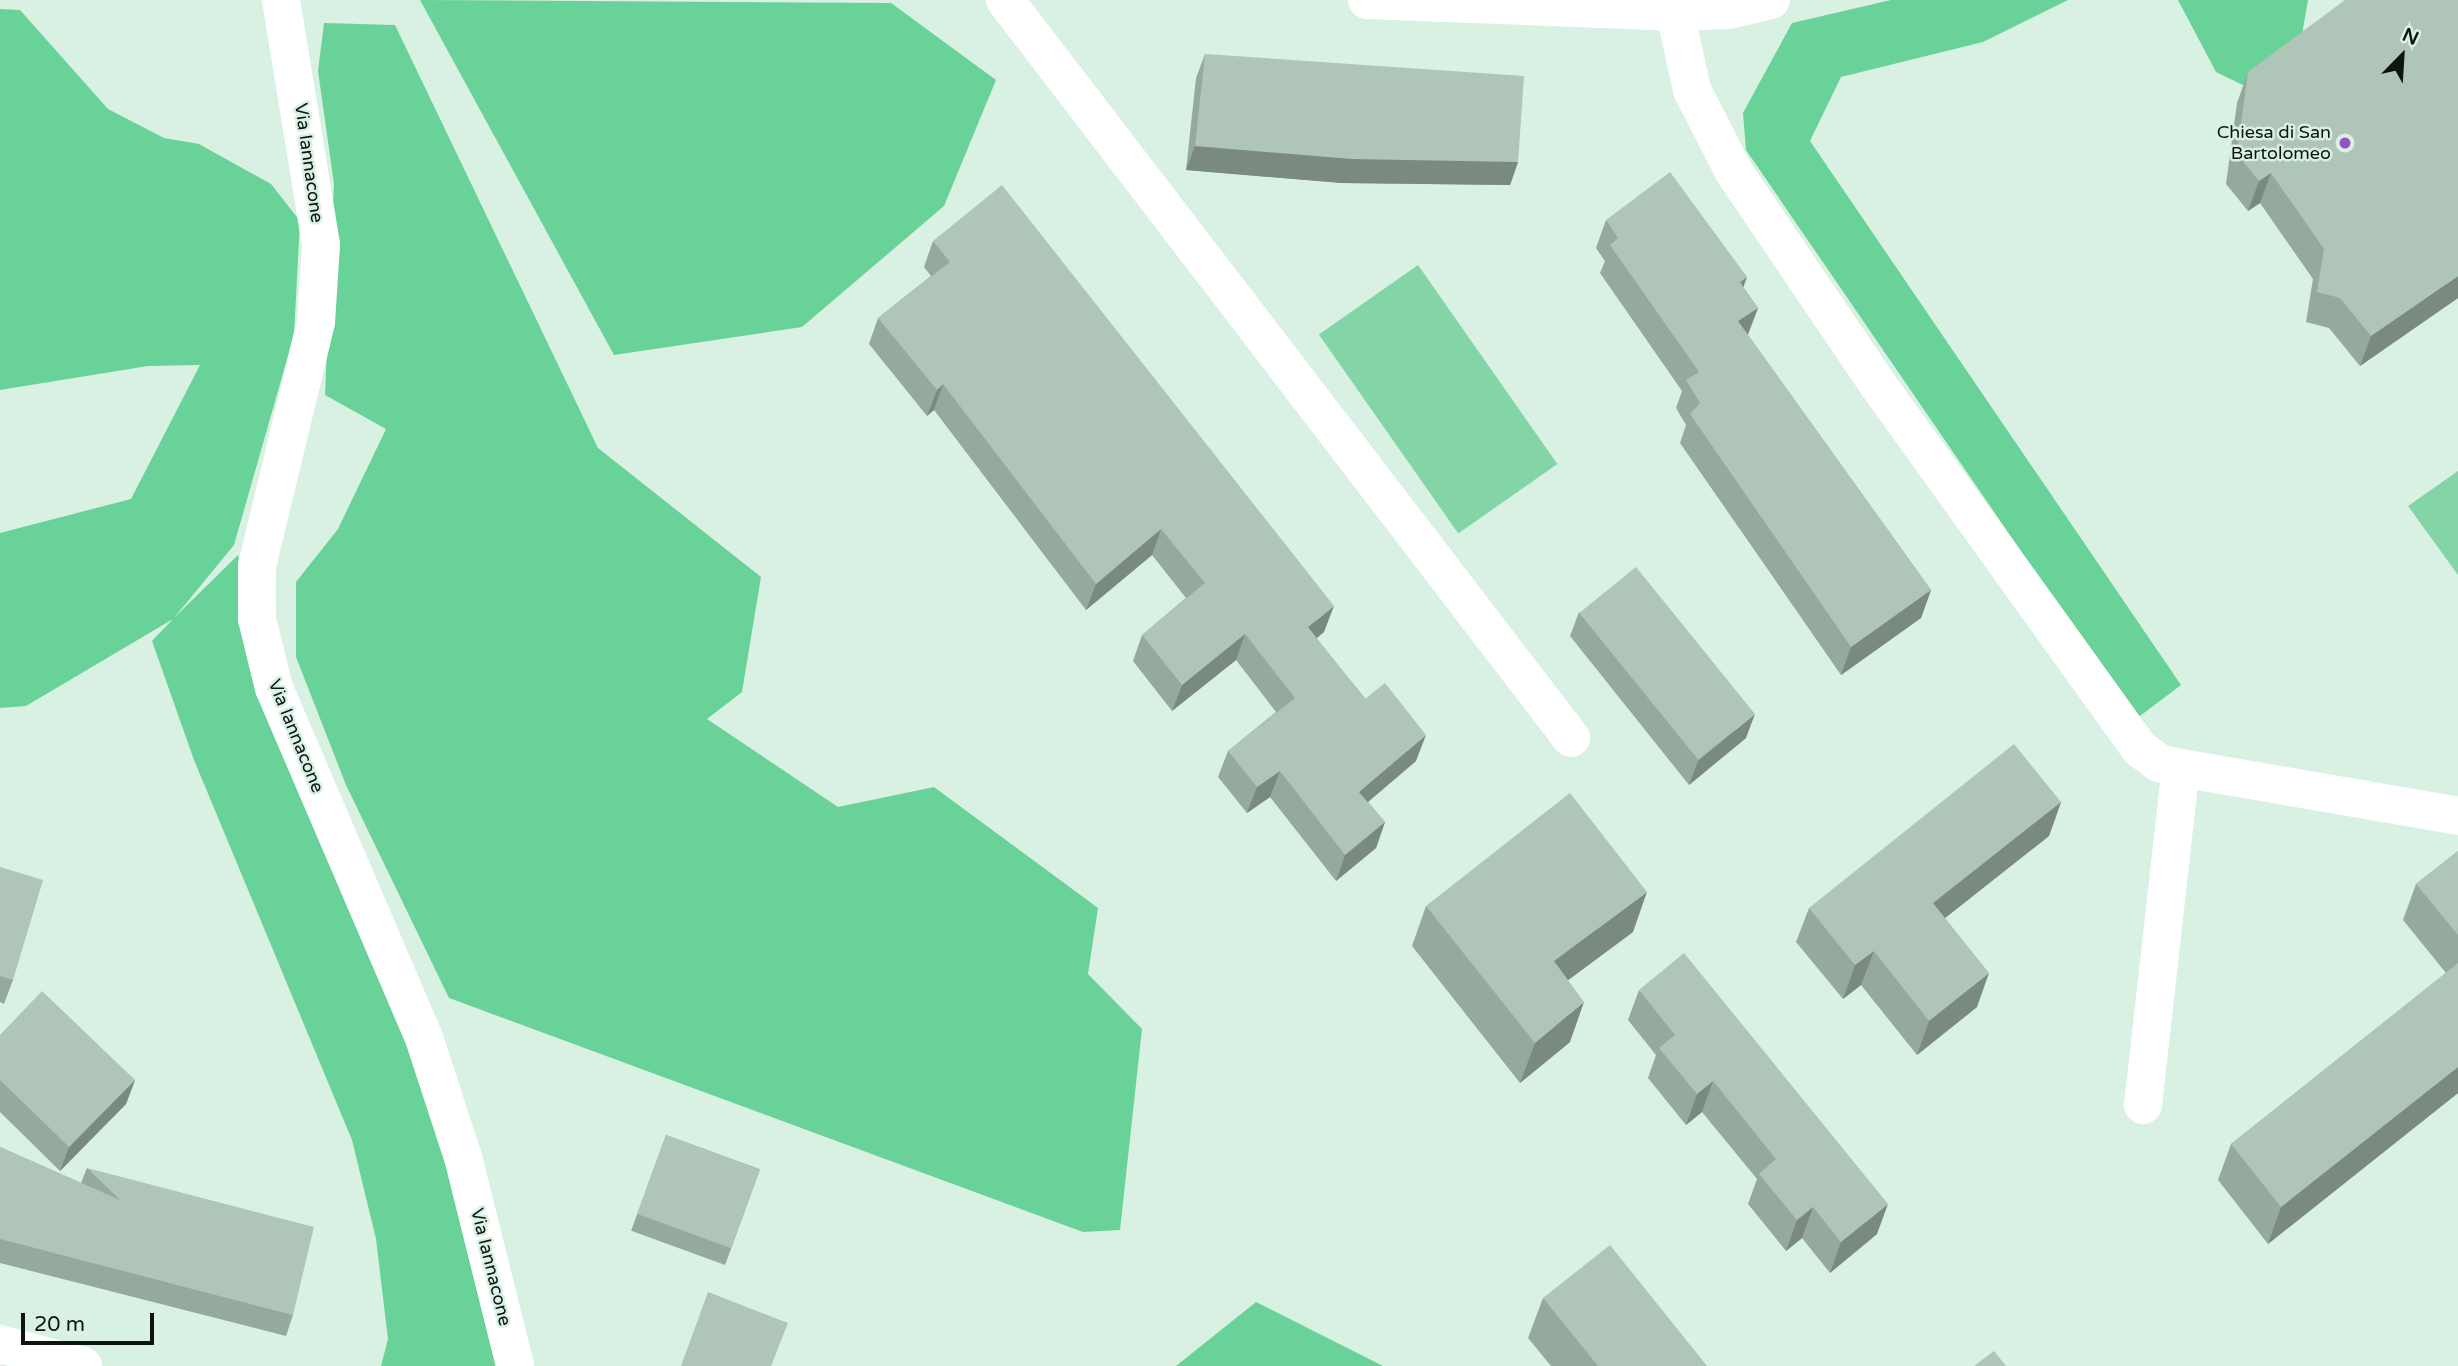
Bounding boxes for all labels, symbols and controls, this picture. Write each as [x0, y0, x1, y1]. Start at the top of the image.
north arrow [2367, 21, 2437, 91]
text: N [2399, 24, 2422, 50]
street label: Via Iannacone [290, 102, 328, 224]
place label: Chiesa di San Bartolomeo [2217, 122, 2331, 164]
marker: Chiesa di San Bartolomeo [2337, 135, 2353, 151]
street label: Via Iannacone [263, 676, 329, 796]
street label: Via Iannacone [466, 1206, 516, 1328]
scale bar [24, 1300, 158, 1344]
text: 20 m [34, 1312, 85, 1337]

